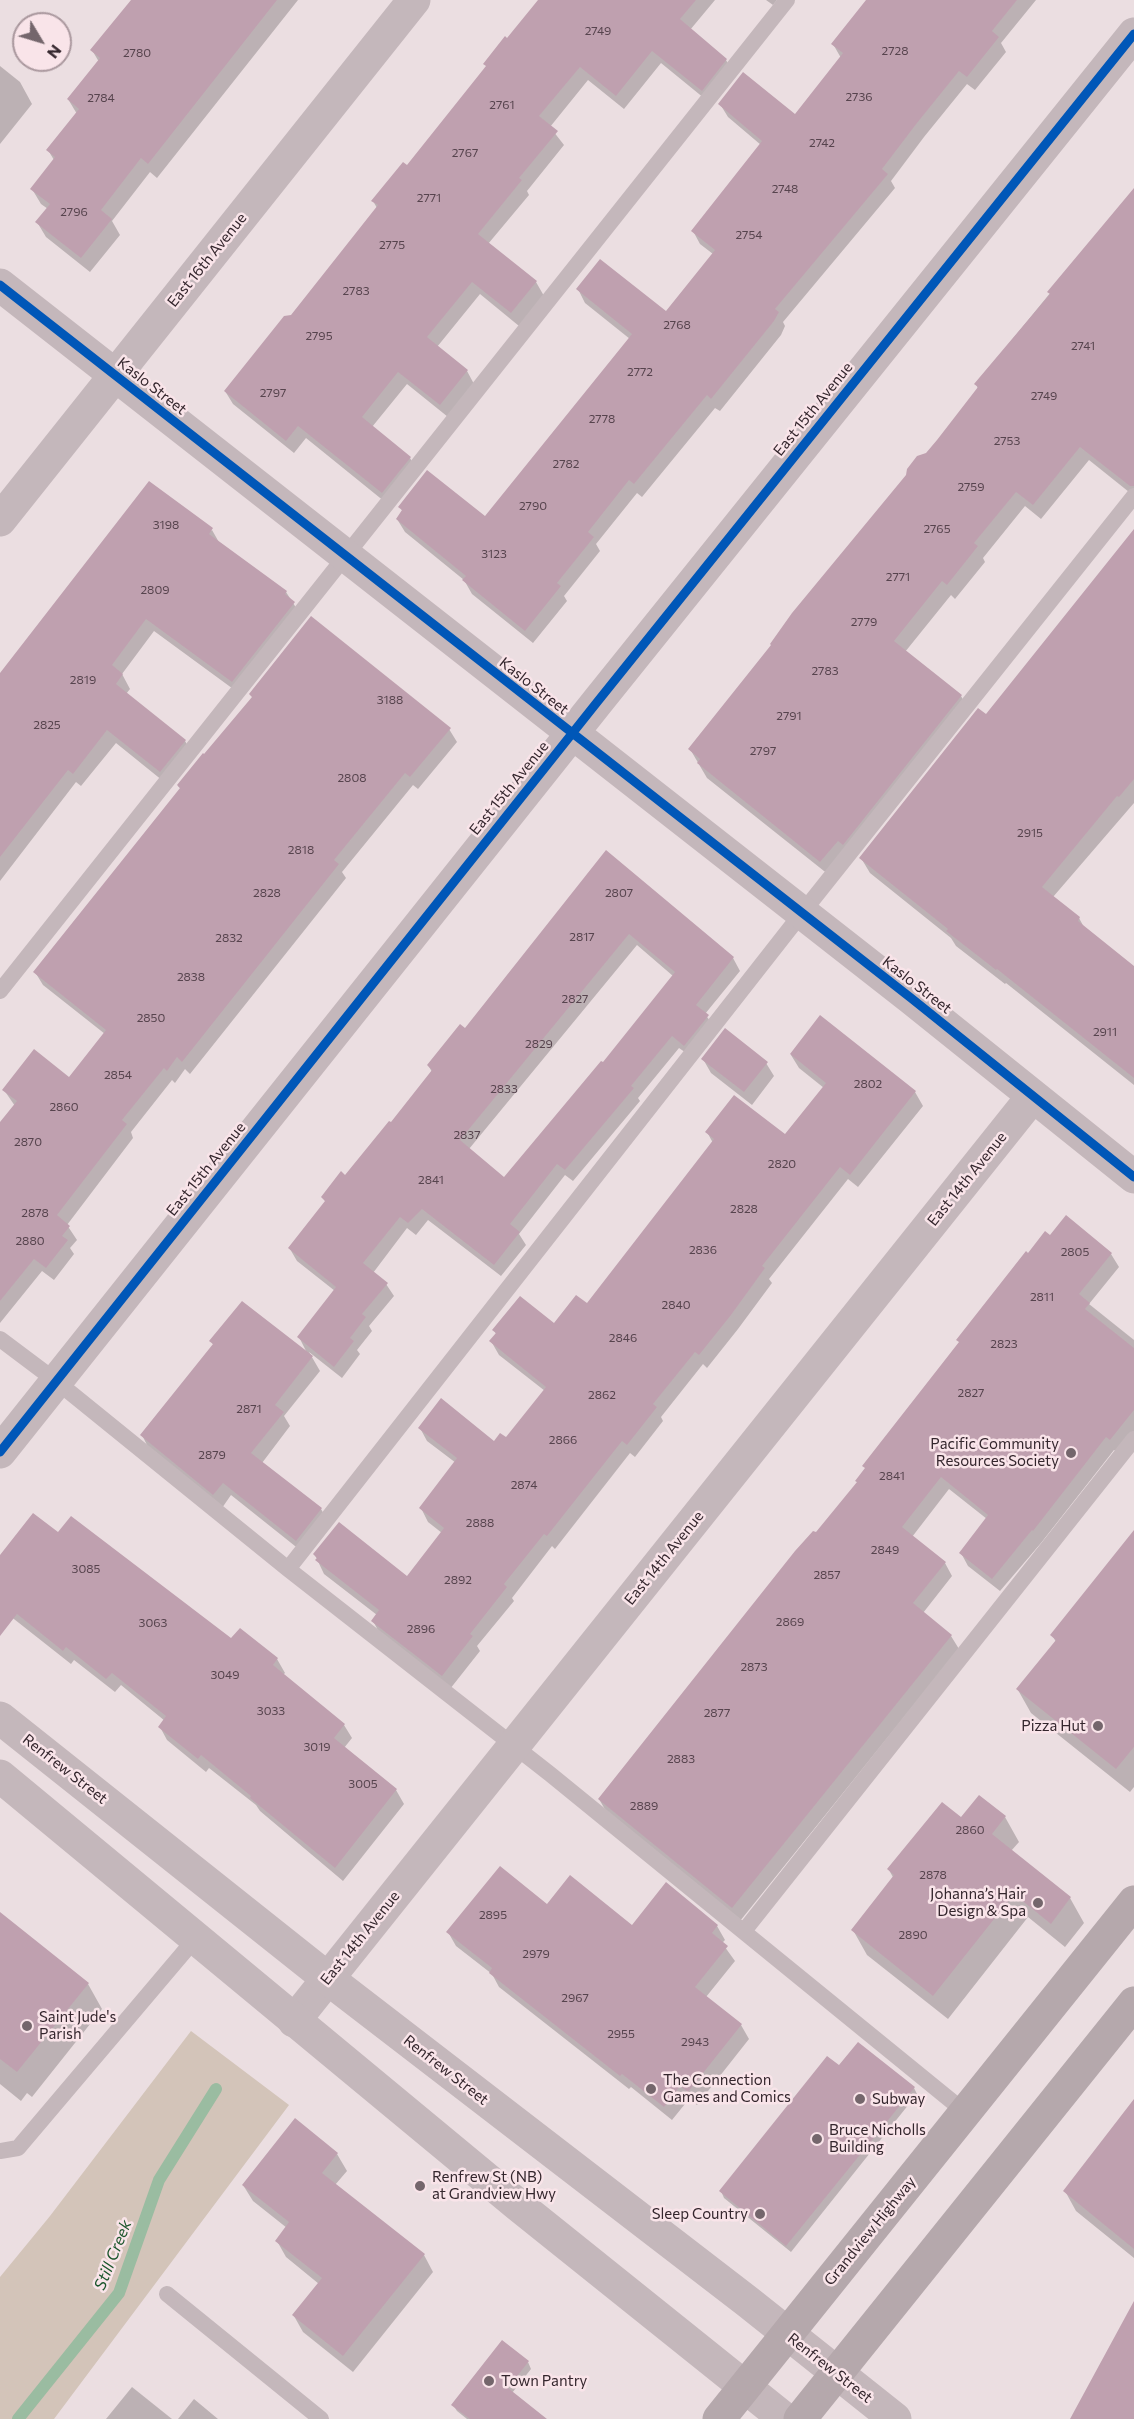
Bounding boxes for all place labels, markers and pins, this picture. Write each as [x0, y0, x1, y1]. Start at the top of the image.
place label: Pacific Community Resources Society [930, 1435, 1059, 1470]
marker: Pacific Community Resources Society [1064, 1446, 1078, 1460]
place label: Pizza Hut [1021, 1717, 1086, 1735]
marker: Pizza Hut [1091, 1719, 1105, 1733]
place label: Johanna’s Hair Design & Spa [930, 1885, 1026, 1920]
marker: Johanna’s Hair Design & Spa [1031, 1896, 1045, 1910]
place label: Saint Jude's Parish [39, 2008, 116, 2043]
marker: Saint Jude's Parish [20, 2019, 34, 2033]
place label: The Connection Games and Comics [663, 2071, 791, 2106]
marker: The Connection Games and Comics [644, 2082, 658, 2096]
place label: Subway [872, 2090, 925, 2108]
marker: Subway [853, 2092, 867, 2106]
place label: Bruce Nicholls Building [829, 2121, 926, 2156]
marker: Bruce Nicholls Building [810, 2132, 824, 2146]
place label: Renfrew St (NB) at Grandview Hwy [432, 2168, 556, 2203]
marker: Renfrew St (NB) at Grandview Hwy [413, 2179, 427, 2193]
place label: Sleep Country [652, 2205, 748, 2223]
marker: Sleep Country [753, 2207, 767, 2221]
place label: Town Pantry [501, 2372, 587, 2390]
marker: Town Pantry [482, 2374, 496, 2388]

